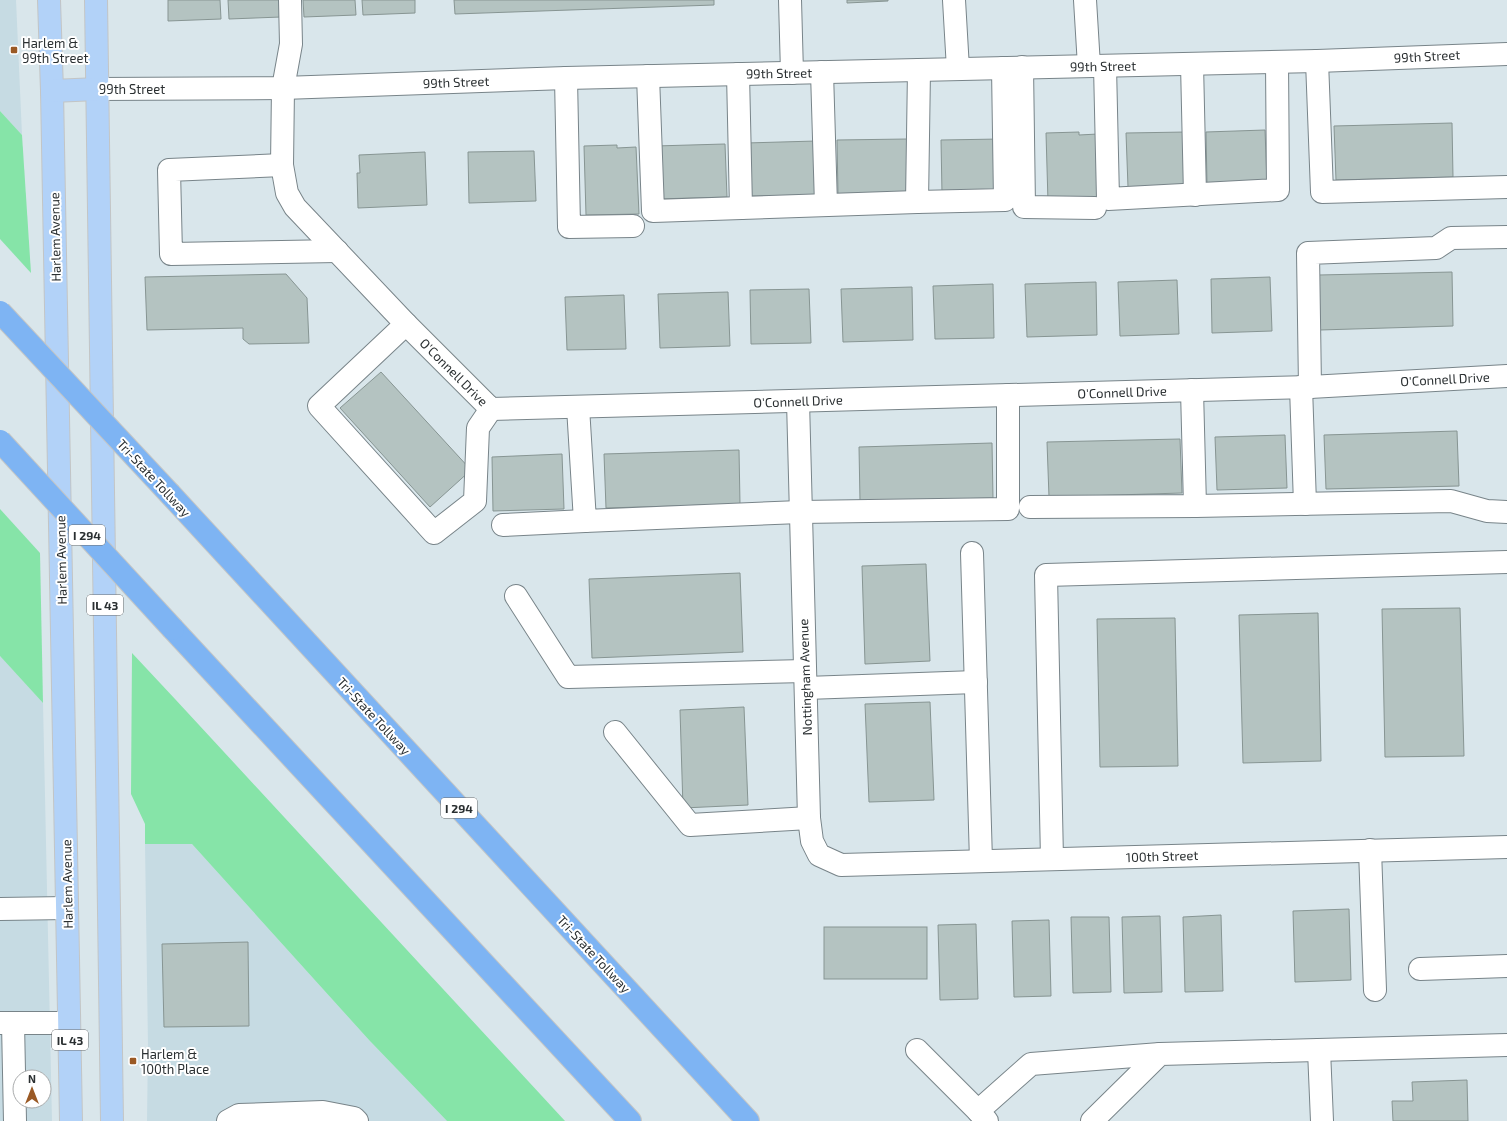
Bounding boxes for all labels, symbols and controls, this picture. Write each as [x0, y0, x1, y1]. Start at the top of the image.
place label: Harlem & 99th Street [22, 35, 88, 66]
marker: Harlem & 99th Street [9, 45, 19, 55]
street label: 99th Street [1393, 46, 1461, 66]
street label: 99th Street [1070, 57, 1136, 75]
street label: 99th Street [746, 64, 812, 82]
street label: 99th Street [423, 73, 490, 91]
street label: 99th Street [99, 81, 165, 97]
street label: Harlem Avenue [46, 192, 64, 282]
street label: O'Connell Drive [417, 335, 491, 409]
street label: O'Connell Drive [1400, 369, 1490, 389]
street label: O'Connell Drive [1077, 382, 1167, 402]
street label: O'Connell Drive [753, 391, 843, 411]
street label: Tri-State Tollway [114, 436, 194, 520]
street label: Harlem Avenue [52, 515, 70, 605]
road number: I 294 [69, 525, 105, 545]
road number: IL 43 [87, 595, 123, 615]
street label: Nottingham Avenue [795, 618, 815, 736]
street label: Tri-State Tollway [334, 674, 414, 758]
road number: I 294 [441, 798, 477, 818]
street label: Harlem Avenue [58, 839, 76, 929]
street label: 100th Street [1126, 847, 1198, 865]
street label: Tri-State Tollway [554, 912, 634, 996]
road number: IL 43 [52, 1030, 88, 1050]
place label: Harlem & 100th Place [141, 1046, 209, 1077]
marker: Harlem & 100th Place [128, 1056, 138, 1066]
north arrow [12, 1069, 52, 1109]
text: N [28, 1072, 36, 1085]

